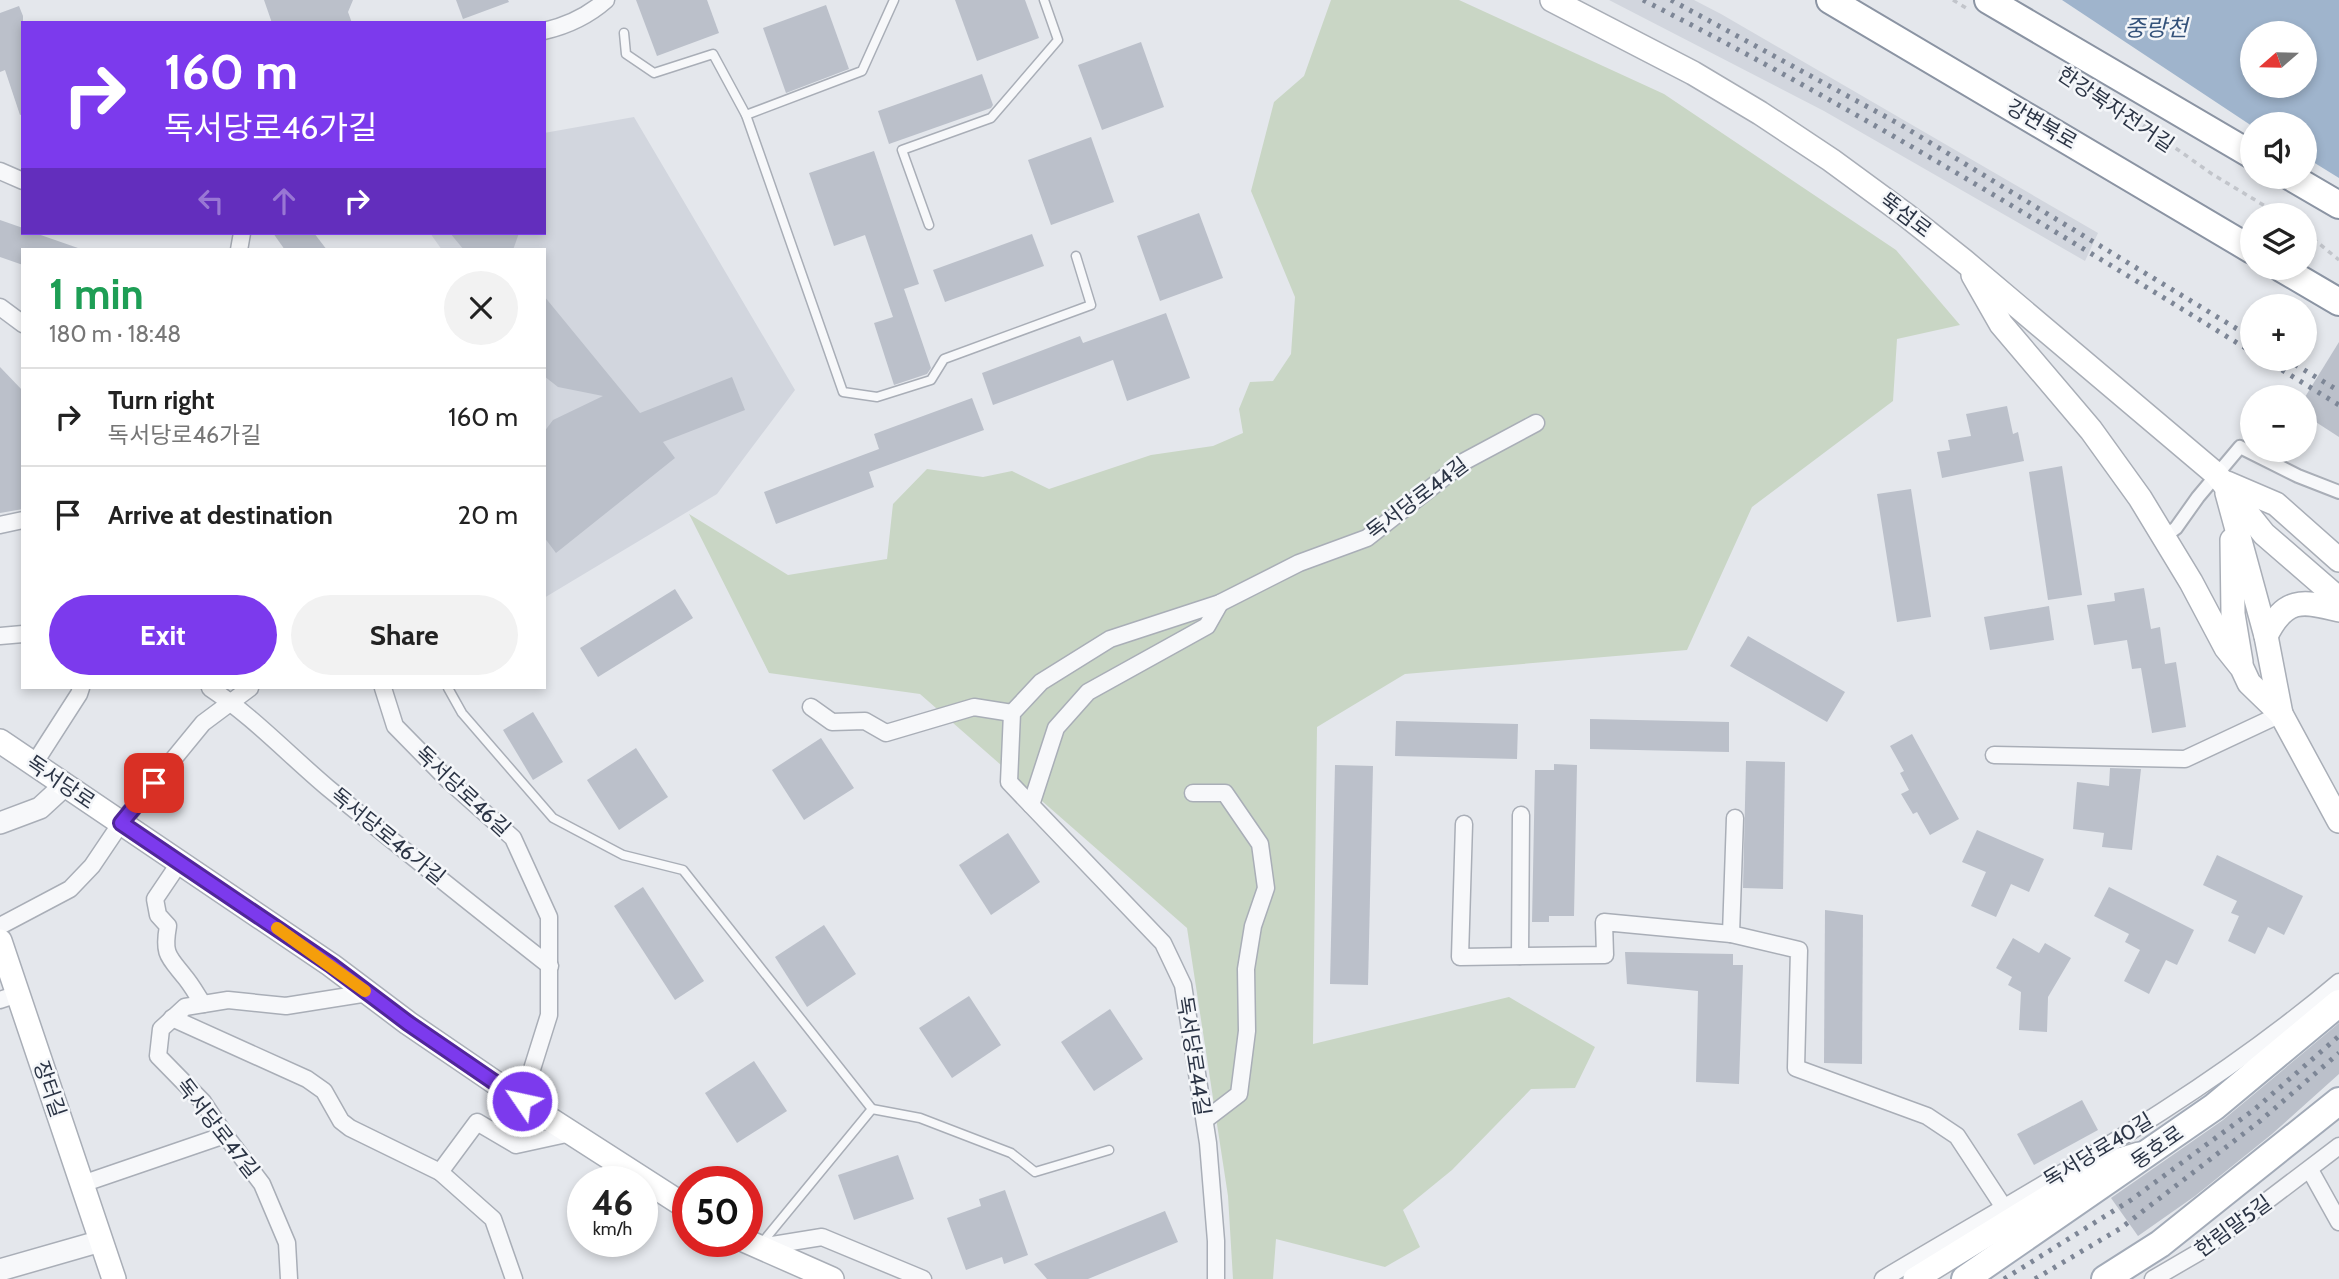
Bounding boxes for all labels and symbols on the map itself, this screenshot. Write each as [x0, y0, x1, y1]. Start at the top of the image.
water label: 중랑천 [2124, 14, 2191, 42]
north arrow [2240, 21, 2317, 98]
street label: 한강북자전거길 [2053, 61, 2179, 157]
street label: 강변북로 [2002, 94, 2082, 154]
street label: 뚝섬로 [1875, 188, 1937, 242]
street label: 독서당로44길 [1361, 452, 1473, 544]
street label: 독서당로46길 [410, 741, 516, 841]
street label: 독서당로 [22, 750, 100, 814]
pin [124, 753, 184, 813]
street label: 독서당로46가길 [326, 782, 450, 890]
street label: 독서당로44길 [1172, 994, 1216, 1118]
street label: 장터길 [29, 1058, 71, 1120]
position arrow [485, 1064, 559, 1138]
street label: 독서당로47길 [171, 1073, 265, 1183]
street label: 독서당로40길 [2039, 1108, 2157, 1192]
street label: 동호로 [2126, 1120, 2188, 1174]
speed limit sign: 50 [672, 1166, 763, 1257]
street label: 한림말5길 [2190, 1190, 2276, 1262]

